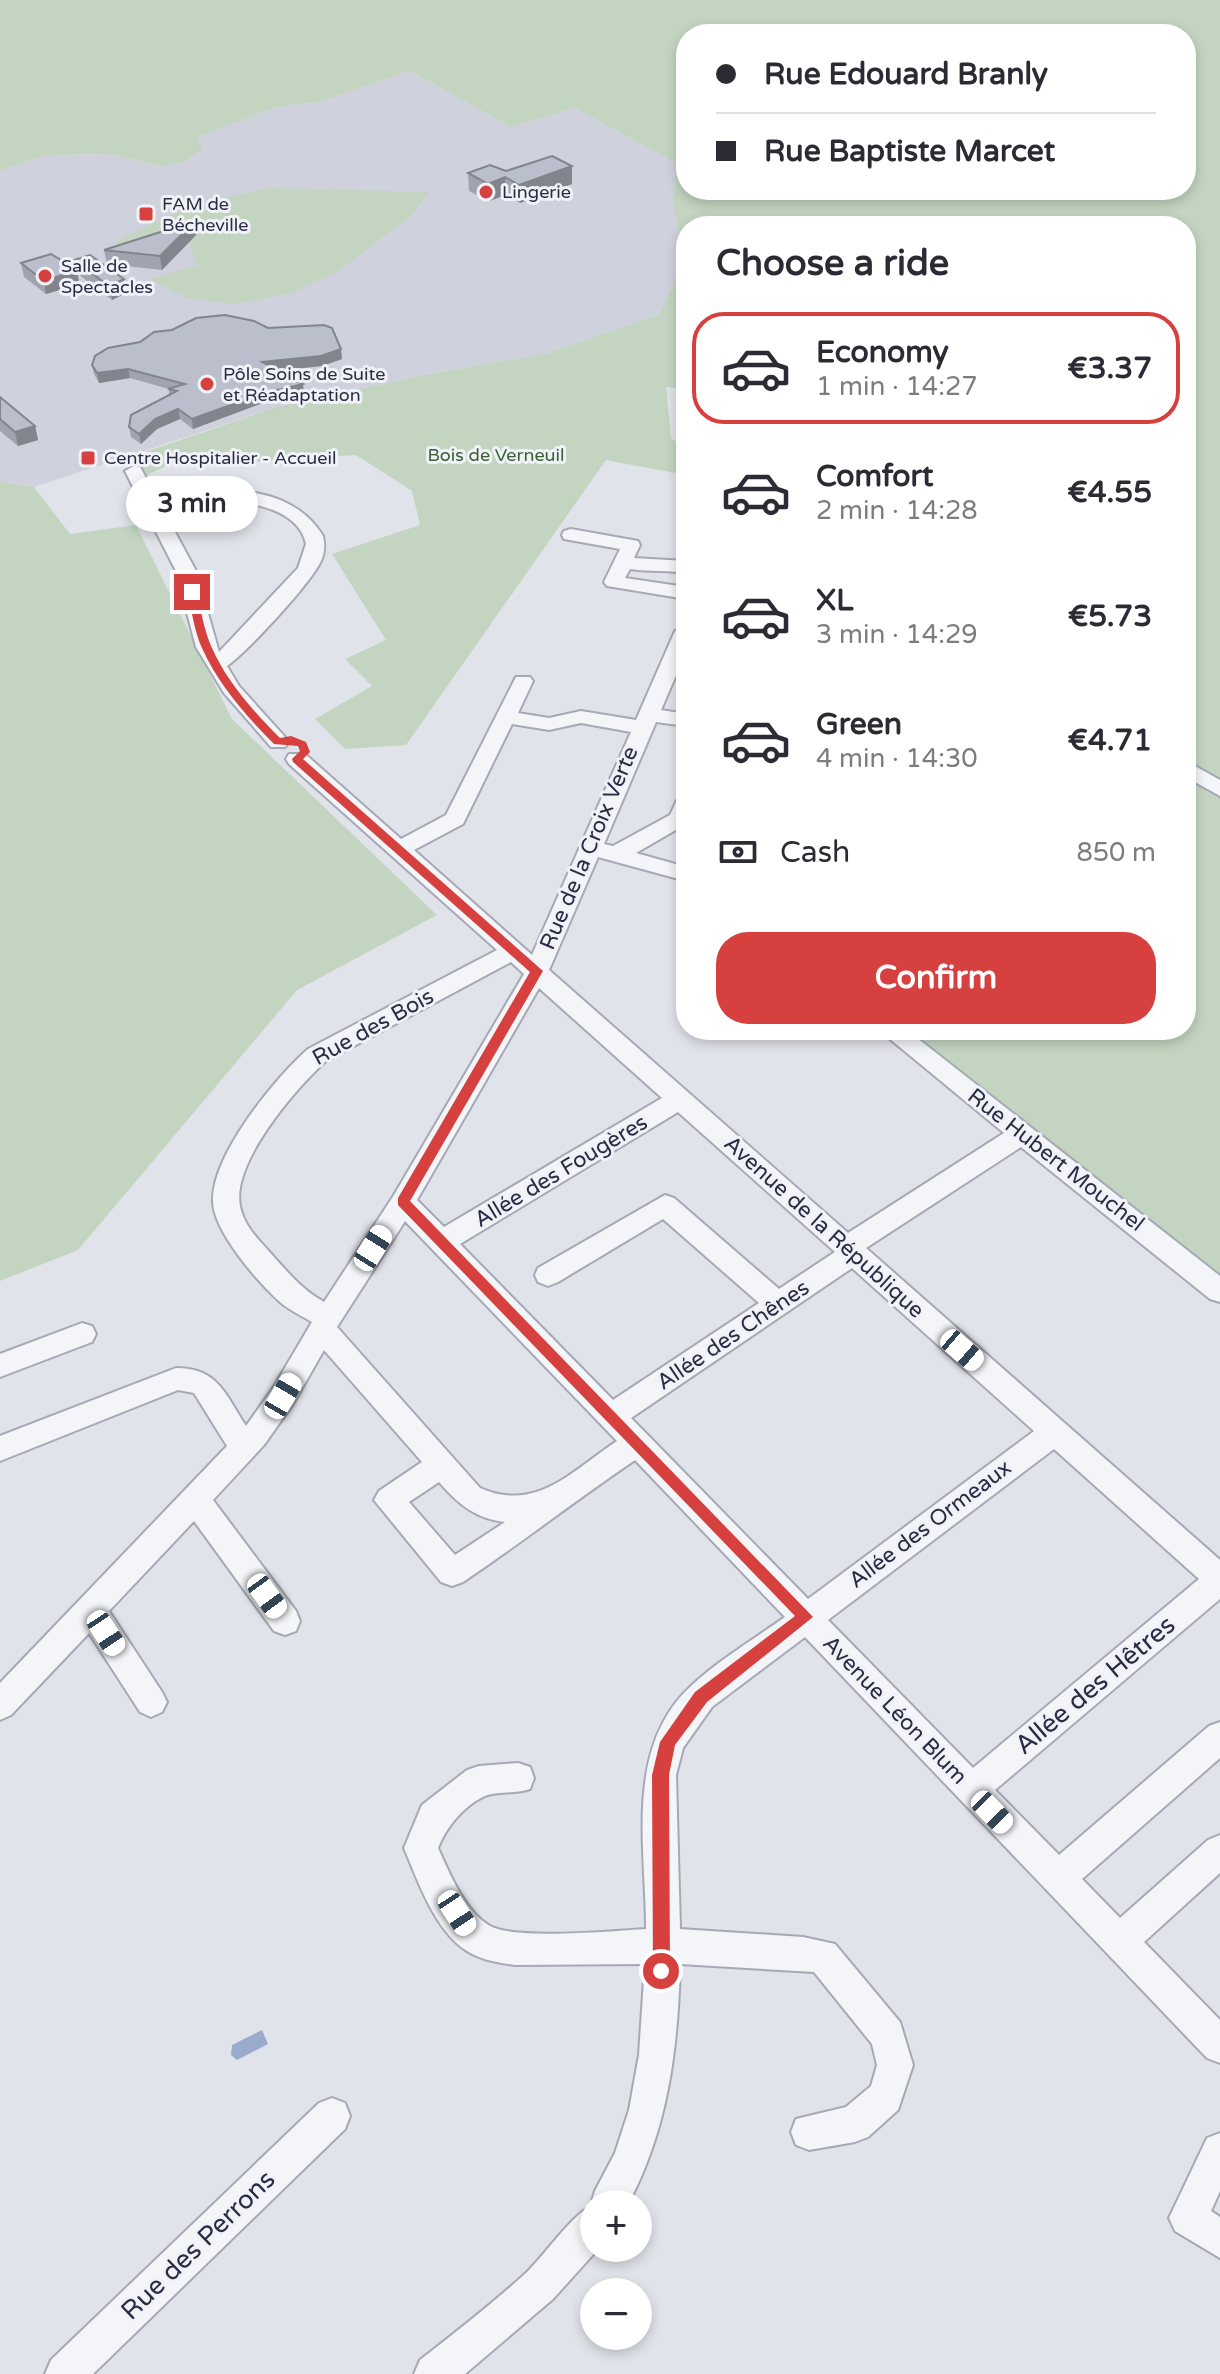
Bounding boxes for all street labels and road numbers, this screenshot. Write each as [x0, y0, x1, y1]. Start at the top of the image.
street label: Rue de la Croix Verte [534, 742, 644, 954]
street label: Rue des Bois [308, 983, 438, 1071]
street label: Rue Hubert Mouchel [963, 1083, 1149, 1237]
street label: Allée des Fougères [470, 1109, 652, 1233]
street label: Avenue de la République [719, 1130, 929, 1324]
street label: Allée des Chênes [652, 1274, 814, 1396]
street label: Allée des Ormeaux [844, 1454, 1016, 1594]
street label: Allée des Hêtres [1009, 1609, 1181, 1761]
street label: Avenue Léon Blum [817, 1630, 973, 1790]
street label: Rue des Perrons [115, 2164, 281, 2326]

